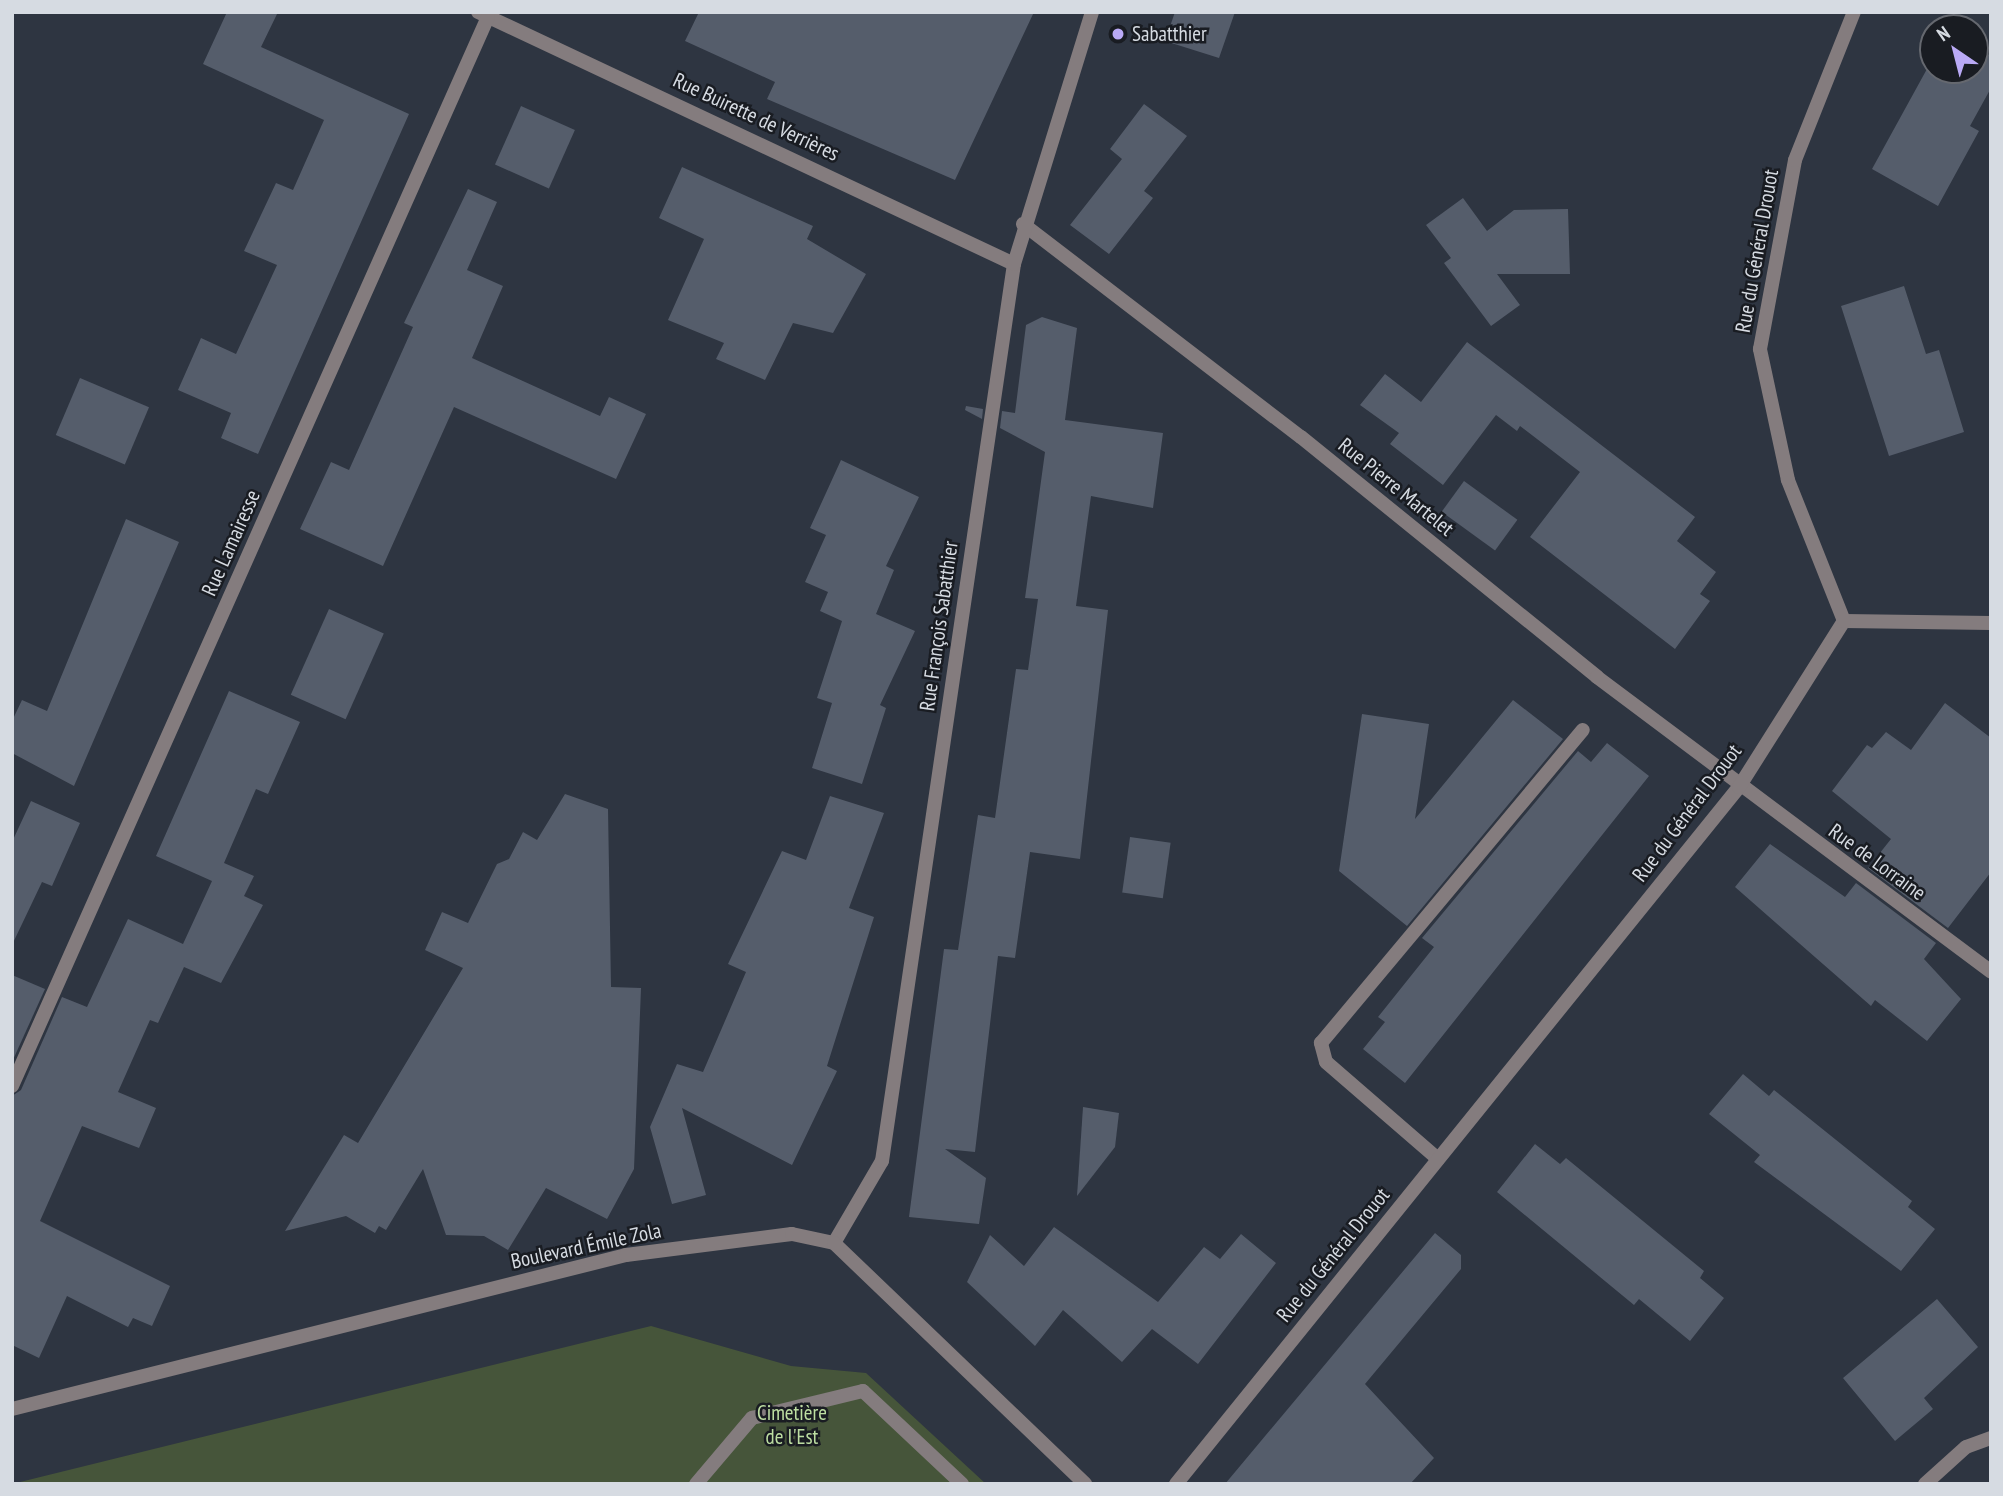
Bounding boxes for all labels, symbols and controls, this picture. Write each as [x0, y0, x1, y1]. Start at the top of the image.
north arrow [1919, 14, 1989, 84]
place label: Sabatthier [1132, 21, 1207, 47]
text: N [1932, 21, 1954, 46]
marker: Sabatthier [1110, 26, 1126, 42]
street label: Rue Buirette de Verrières [669, 67, 843, 167]
street label: Rue du Général Drouot [1730, 167, 1784, 335]
street label: Rue Pierre Martelet [1333, 433, 1459, 541]
street label: Rue Lamairesse [196, 486, 266, 600]
street label: Rue François Sabatthier [915, 539, 963, 713]
street label: Rue du Général Drouot [1627, 739, 1747, 887]
street label: Rue de Lorraine [1824, 818, 1930, 906]
street label: Rue du Général Drouot [1271, 1183, 1395, 1327]
street label: Boulevard Émile Zola [508, 1218, 664, 1274]
park label: Cimetière de l'Est [757, 1400, 827, 1450]

